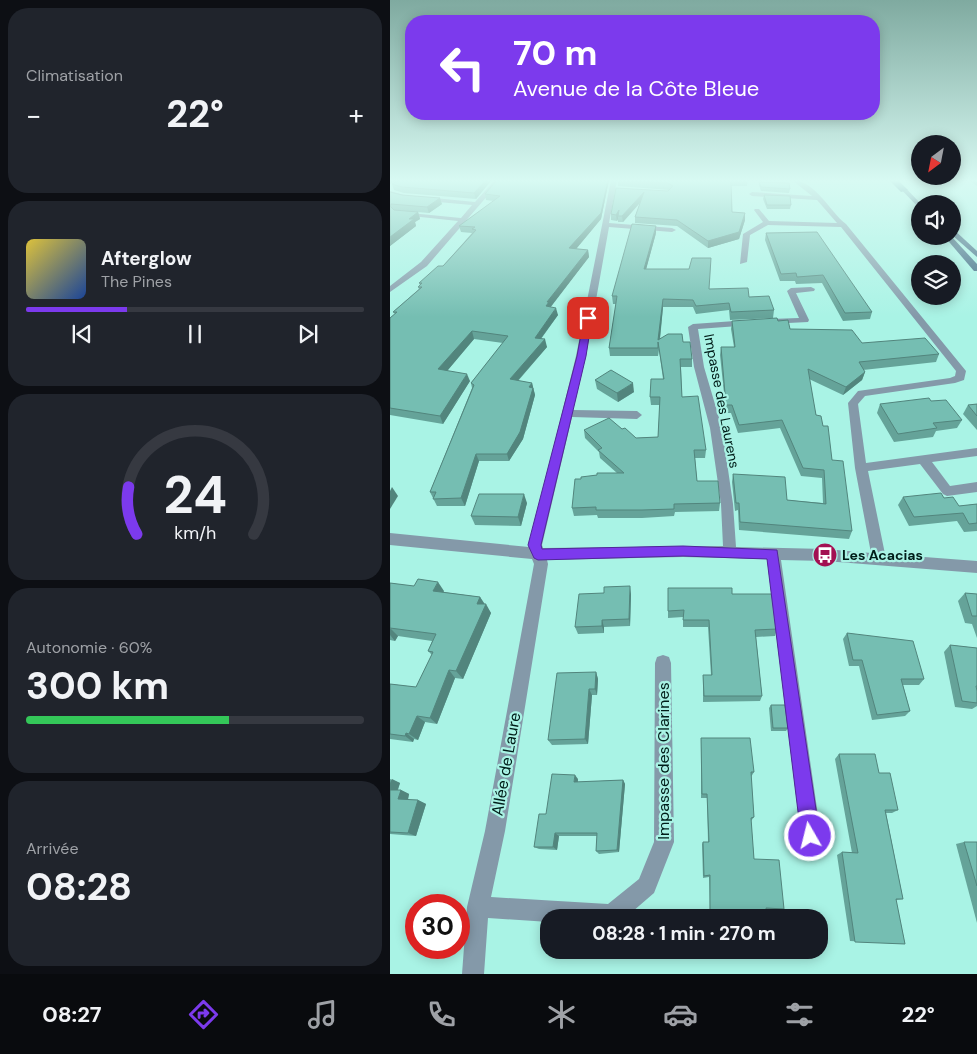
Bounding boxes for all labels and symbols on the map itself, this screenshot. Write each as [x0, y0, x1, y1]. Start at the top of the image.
north arrow [911, 135, 961, 185]
pin [567, 297, 609, 339]
street label: Impasse des Laurens [700, 332, 744, 470]
bus stop icon: Les Acacias [812, 542, 838, 568]
place label: Les Acacias [842, 546, 923, 564]
street label: Impasse des Clarines [653, 682, 674, 840]
street label: Allée de Laure [487, 711, 525, 817]
position arrow [783, 809, 835, 861]
speed limit sign: 30 [405, 894, 470, 959]

